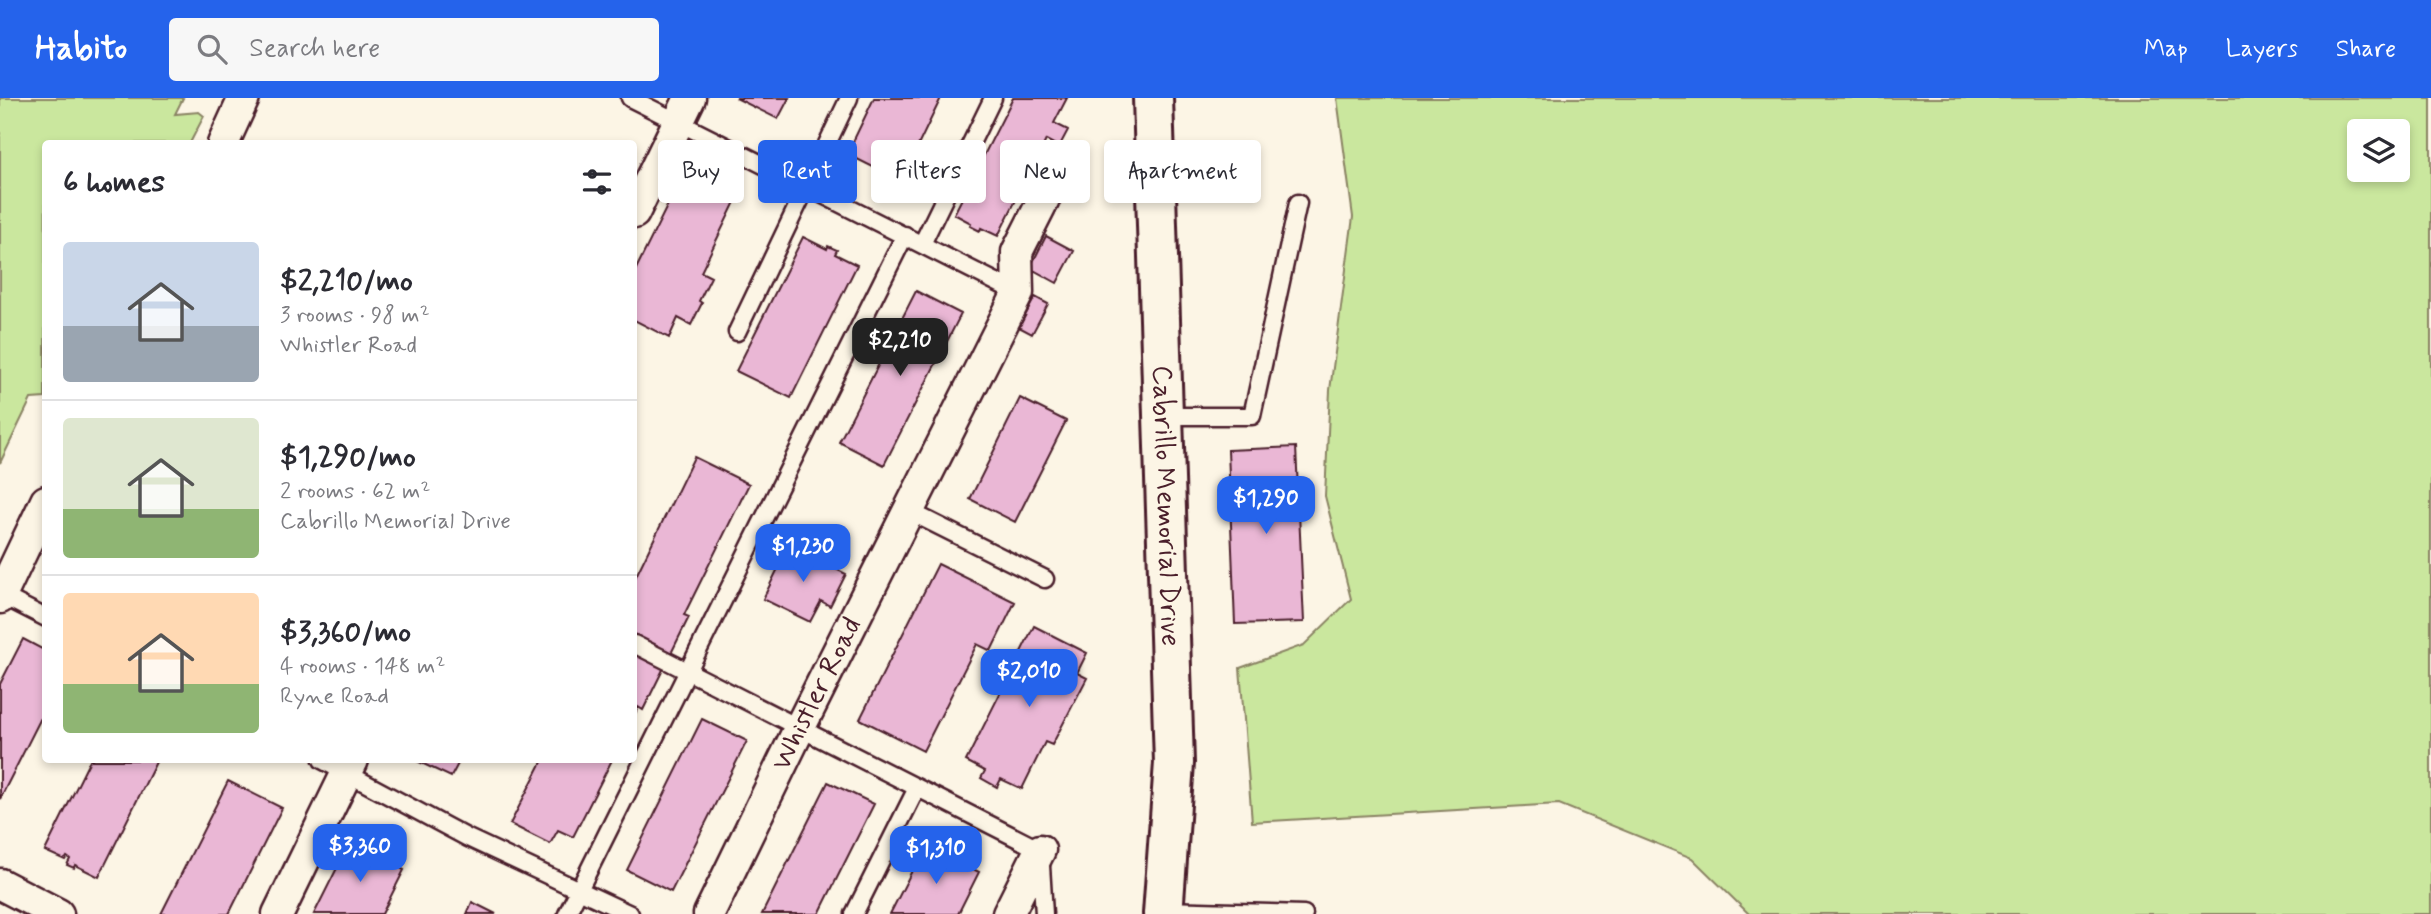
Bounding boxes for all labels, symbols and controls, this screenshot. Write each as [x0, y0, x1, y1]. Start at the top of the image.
search box [169, 18, 659, 81]
text: Habito [35, 27, 127, 71]
icon: search [193, 30, 231, 68]
text: Search here [249, 32, 380, 66]
text: Map [2144, 34, 2188, 65]
text: Layers [2226, 34, 2298, 65]
text: Share [2336, 34, 2396, 65]
map controls [2347, 119, 2410, 182]
button: layers [2347, 119, 2410, 182]
chip: Buy [658, 140, 744, 203]
chip: Rent [758, 140, 857, 203]
chip: Filters [871, 140, 986, 203]
chip: New [1000, 140, 1090, 203]
chip: Apartment [1104, 140, 1261, 203]
text: 6 homes [63, 163, 165, 202]
icon: filters [578, 163, 616, 201]
text: $2,210/mo [280, 262, 413, 301]
icon: home [119, 270, 203, 354]
text: 3 rooms · 98 m² [280, 301, 430, 331]
pin: $2,210 [843, 318, 957, 378]
text: $2,210 [868, 326, 932, 356]
text: Whistler Road [280, 331, 417, 361]
street label: Cabrillo Memorial Drive [1143, 365, 1189, 647]
text: $1,290/mo [280, 438, 416, 477]
icon: home [119, 446, 203, 530]
pin: $1,290 [1209, 476, 1323, 536]
text: 2 rooms · 62 m² [280, 477, 431, 507]
text: $1,290 [1233, 484, 1299, 514]
text: Cabrillo Memorial Drive [280, 507, 511, 537]
pin: $1,230 [746, 524, 860, 584]
text: $1,230 [771, 532, 835, 562]
street label: Whistler Road [763, 611, 871, 777]
text: $3,360/mo [280, 613, 411, 652]
icon: home [119, 621, 203, 705]
pin: $2,010 [972, 650, 1086, 709]
text: 4 rooms · 148 m² [280, 652, 445, 682]
text: $2,010 [997, 657, 1061, 687]
text: Ryne Road [280, 682, 389, 712]
pin: $3,360 [303, 824, 417, 884]
pin: $1,310 [879, 826, 993, 886]
text: $3,360 [329, 832, 391, 862]
text: $1,310 [906, 834, 966, 864]

